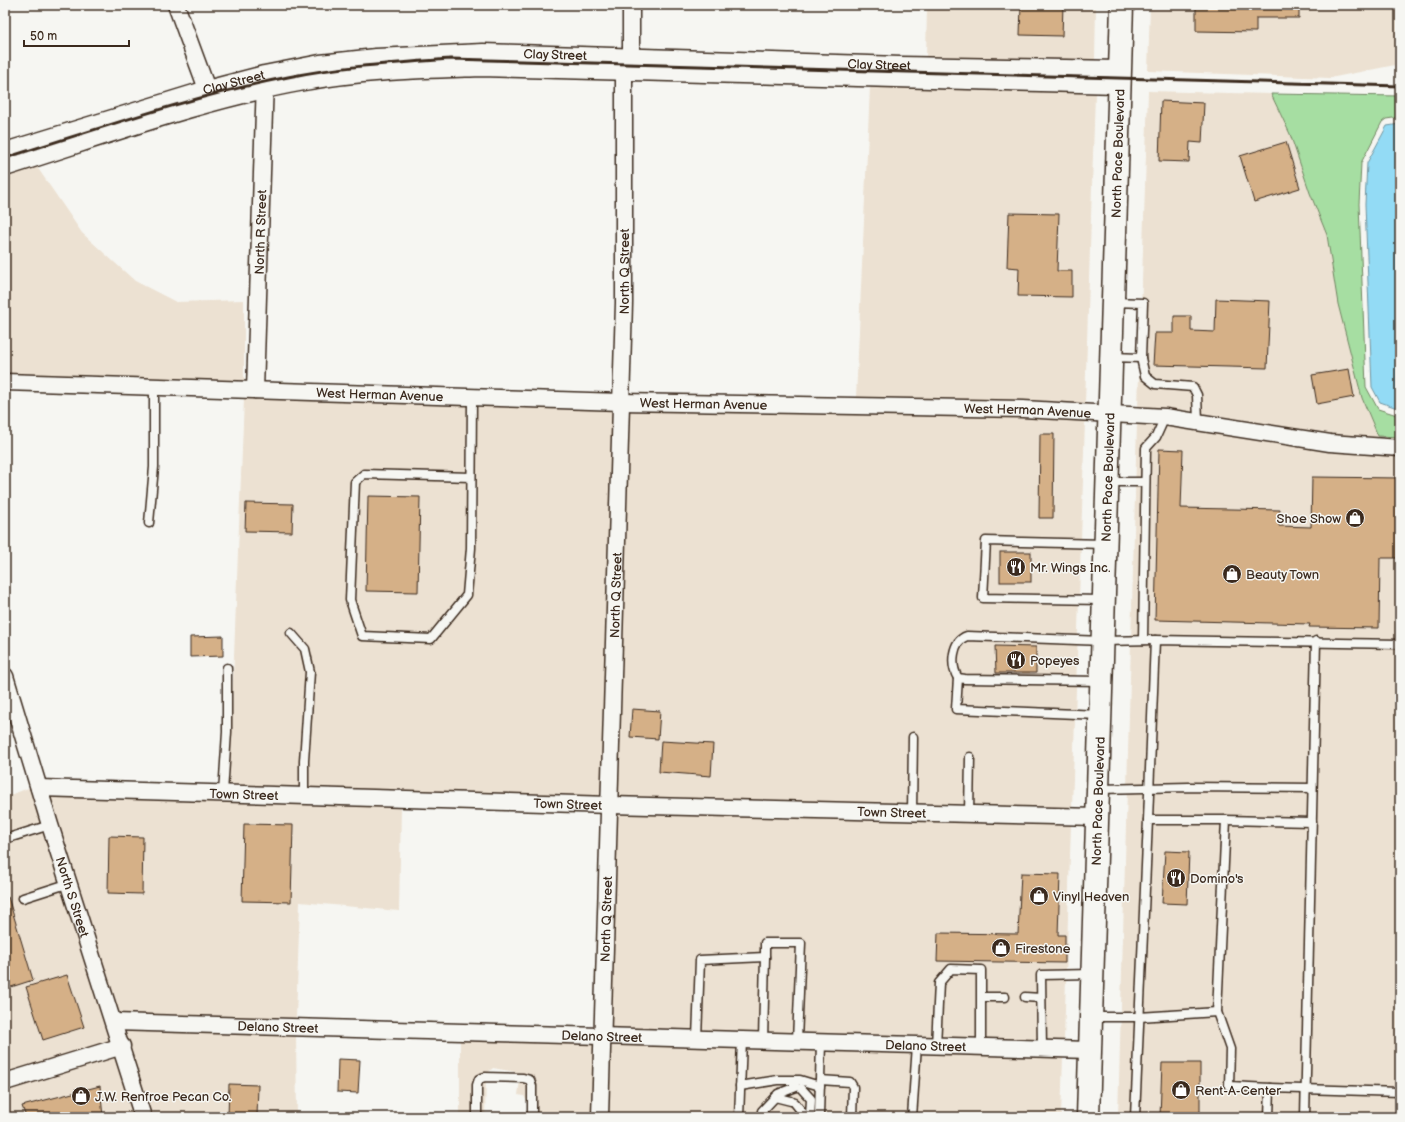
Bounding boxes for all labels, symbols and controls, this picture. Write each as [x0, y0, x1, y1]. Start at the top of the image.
scale bar [24, 22, 129, 48]
text: 50 m [30, 29, 57, 44]
street label: Clay Street [523, 46, 587, 64]
street label: Clay Street [847, 56, 911, 74]
street label: Clay Street [201, 67, 267, 99]
street label: North Pace Boulevard [1108, 89, 1128, 218]
street label: North R Street [252, 189, 270, 275]
street label: North Q Street [617, 228, 633, 315]
street label: West Herman Avenue [316, 385, 444, 405]
street label: West Herman Avenue [640, 395, 768, 414]
street label: West Herman Avenue [964, 401, 1092, 422]
street label: North Pace Boulevard [1099, 413, 1119, 542]
shop icon: Shoe Show [1344, 507, 1366, 529]
place label: Shoe Show [1277, 511, 1341, 527]
street label: North Q Street [607, 552, 626, 638]
restaurant icon: Mr. Wings Inc. [1005, 556, 1027, 578]
place label: Mr. Wings Inc. [1030, 560, 1111, 576]
shop icon: Beauty Town [1221, 563, 1243, 585]
place label: Beauty Town [1246, 567, 1319, 583]
restaurant icon: Popeyes [1005, 649, 1027, 671]
place label: Popeyes [1030, 653, 1080, 669]
street label: North Pace Boulevard [1089, 736, 1109, 866]
street label: Town Street [209, 786, 279, 804]
street label: Town Street [533, 796, 602, 814]
street label: Town Street [857, 804, 926, 822]
street label: North S Street [52, 855, 92, 939]
restaurant icon: Domino's [1165, 867, 1187, 889]
place label: Domino's [1190, 871, 1244, 887]
street label: North Q Street [598, 876, 616, 962]
shop icon: Vinyl Heaven [1028, 885, 1050, 907]
place label: Vinyl Heaven [1053, 889, 1129, 905]
shop icon: Firestone [990, 937, 1012, 959]
place label: Firestone [1015, 941, 1071, 957]
street label: Delano Street [237, 1019, 319, 1037]
street label: Delano Street [561, 1028, 642, 1046]
street label: Delano Street [885, 1037, 966, 1055]
shop icon: Rent-A-Center [1170, 1079, 1192, 1101]
place label: Rent-A-Center [1195, 1083, 1281, 1099]
shop icon: J.W. Renfroe Pecan Co. [70, 1085, 92, 1107]
place label: J.W. Renfroe Pecan Co. [95, 1089, 232, 1105]

